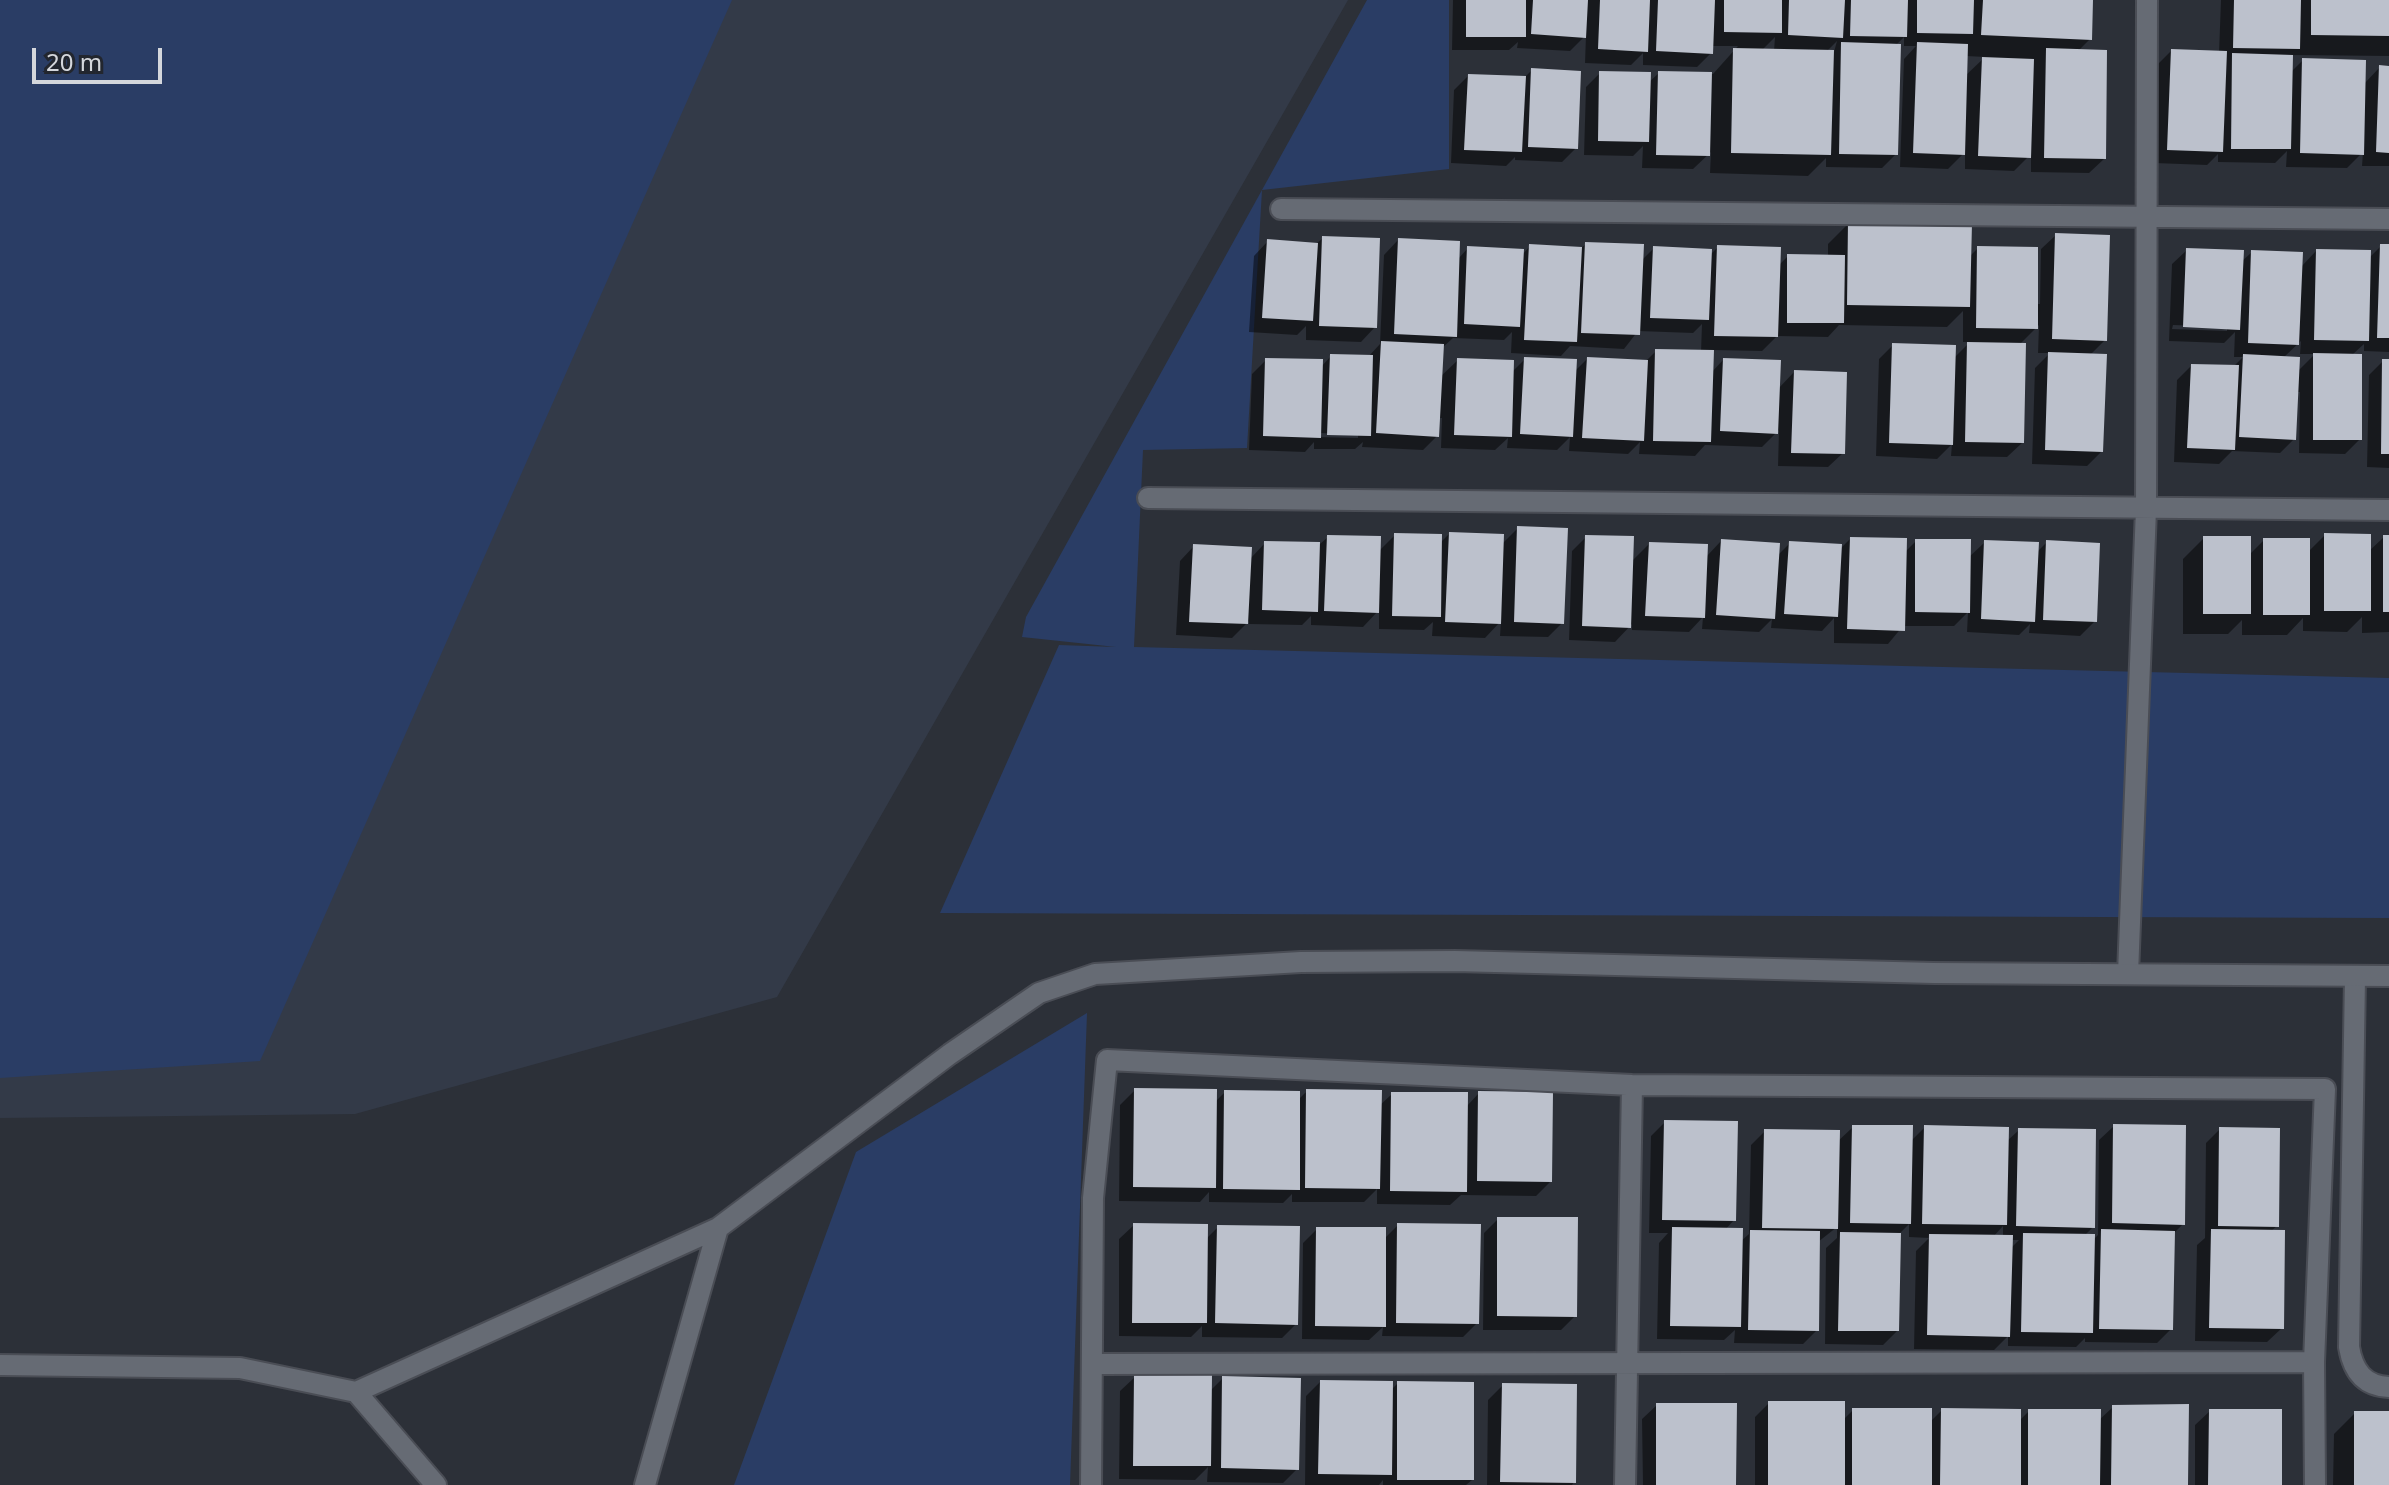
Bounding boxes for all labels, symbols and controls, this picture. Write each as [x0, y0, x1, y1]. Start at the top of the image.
scale bar [36, 32, 166, 82]
text: 20 m [46, 45, 102, 78]

